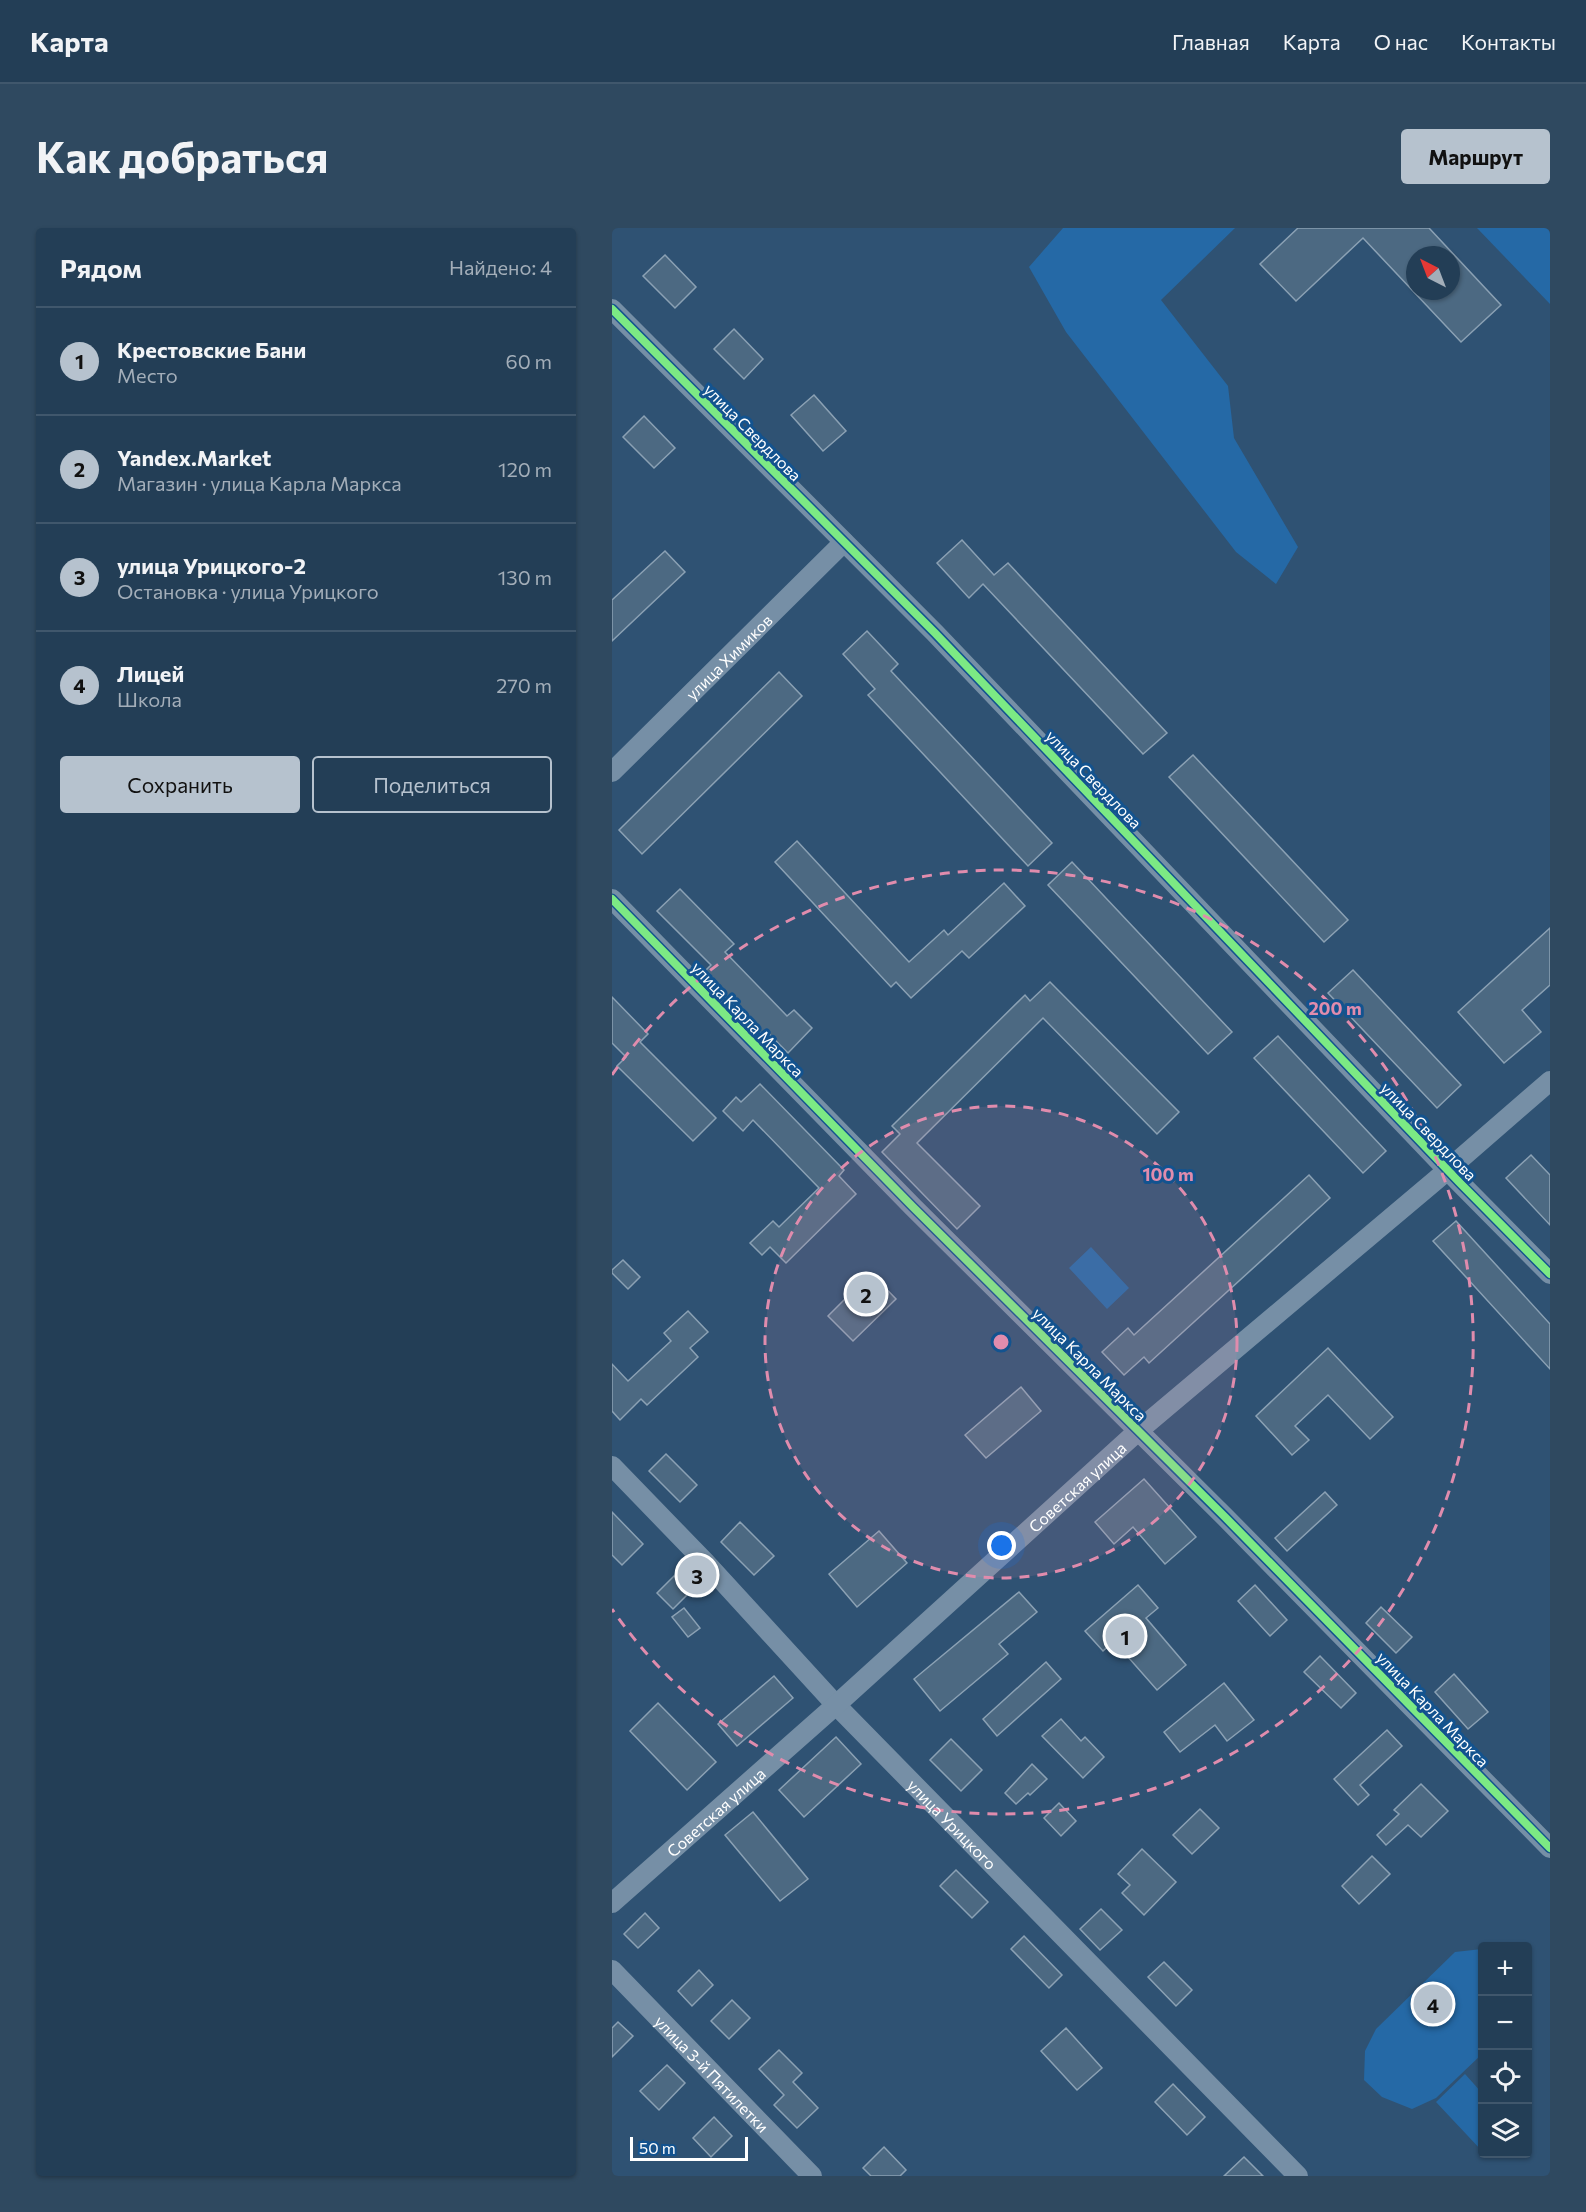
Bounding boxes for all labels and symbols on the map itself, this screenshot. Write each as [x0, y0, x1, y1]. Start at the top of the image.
north arrow [1406, 246, 1460, 300]
street label: улица Свердлова [701, 380, 805, 484]
street label: улица Химиков [681, 610, 776, 703]
street label: улица Свердлова [1042, 726, 1146, 832]
street label: улица Карла Маркса [688, 957, 808, 1081]
text: 200 m [1308, 997, 1362, 1019]
street label: улица Свердлова [1377, 1078, 1481, 1184]
text: 100 m [1142, 1163, 1194, 1185]
pin: 2 [846, 1272, 886, 1316]
street label: улица Карла Маркса [1029, 1303, 1151, 1425]
centre of rings [991, 1332, 1011, 1352]
street label: Советская улица [1024, 1438, 1129, 1536]
your location [987, 1531, 1016, 1560]
pin: 3 [678, 1552, 716, 1598]
pin: 1 [1106, 1614, 1144, 1658]
street label: улица Карла Маркса [1373, 1647, 1493, 1771]
street label: Советская улица [662, 1763, 769, 1860]
street label: улица Урицкого [904, 1775, 1001, 1873]
pin: 4 [1414, 1982, 1452, 2026]
street label: улица 3-й Пятилетки [651, 2011, 773, 2136]
scale bar [630, 2134, 748, 2162]

